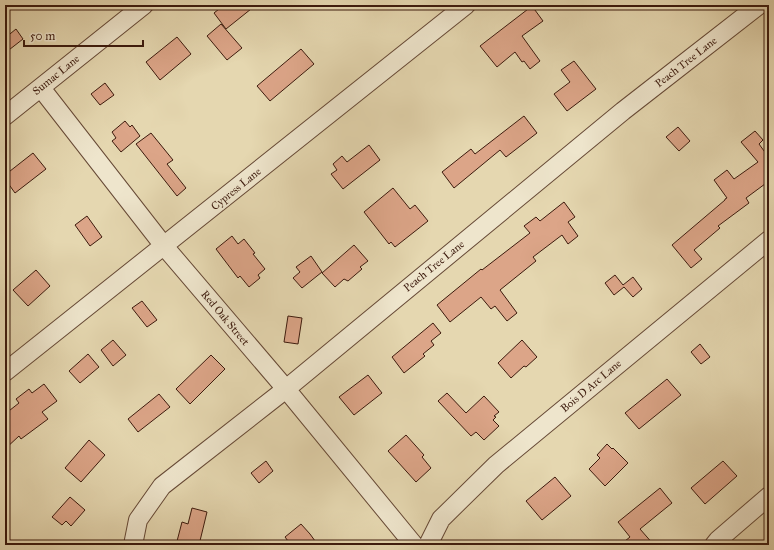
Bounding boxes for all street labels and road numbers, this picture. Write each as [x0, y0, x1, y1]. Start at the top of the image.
street label: Peach Tree Lane [653, 34, 720, 90]
street label: Sumac Lane [30, 52, 82, 98]
street label: Cypress Lane [208, 165, 264, 213]
street label: Peach Tree Lane [401, 237, 467, 295]
street label: Red Oak Street [198, 288, 252, 348]
street label: Bois D Arc Lane [558, 357, 624, 415]

